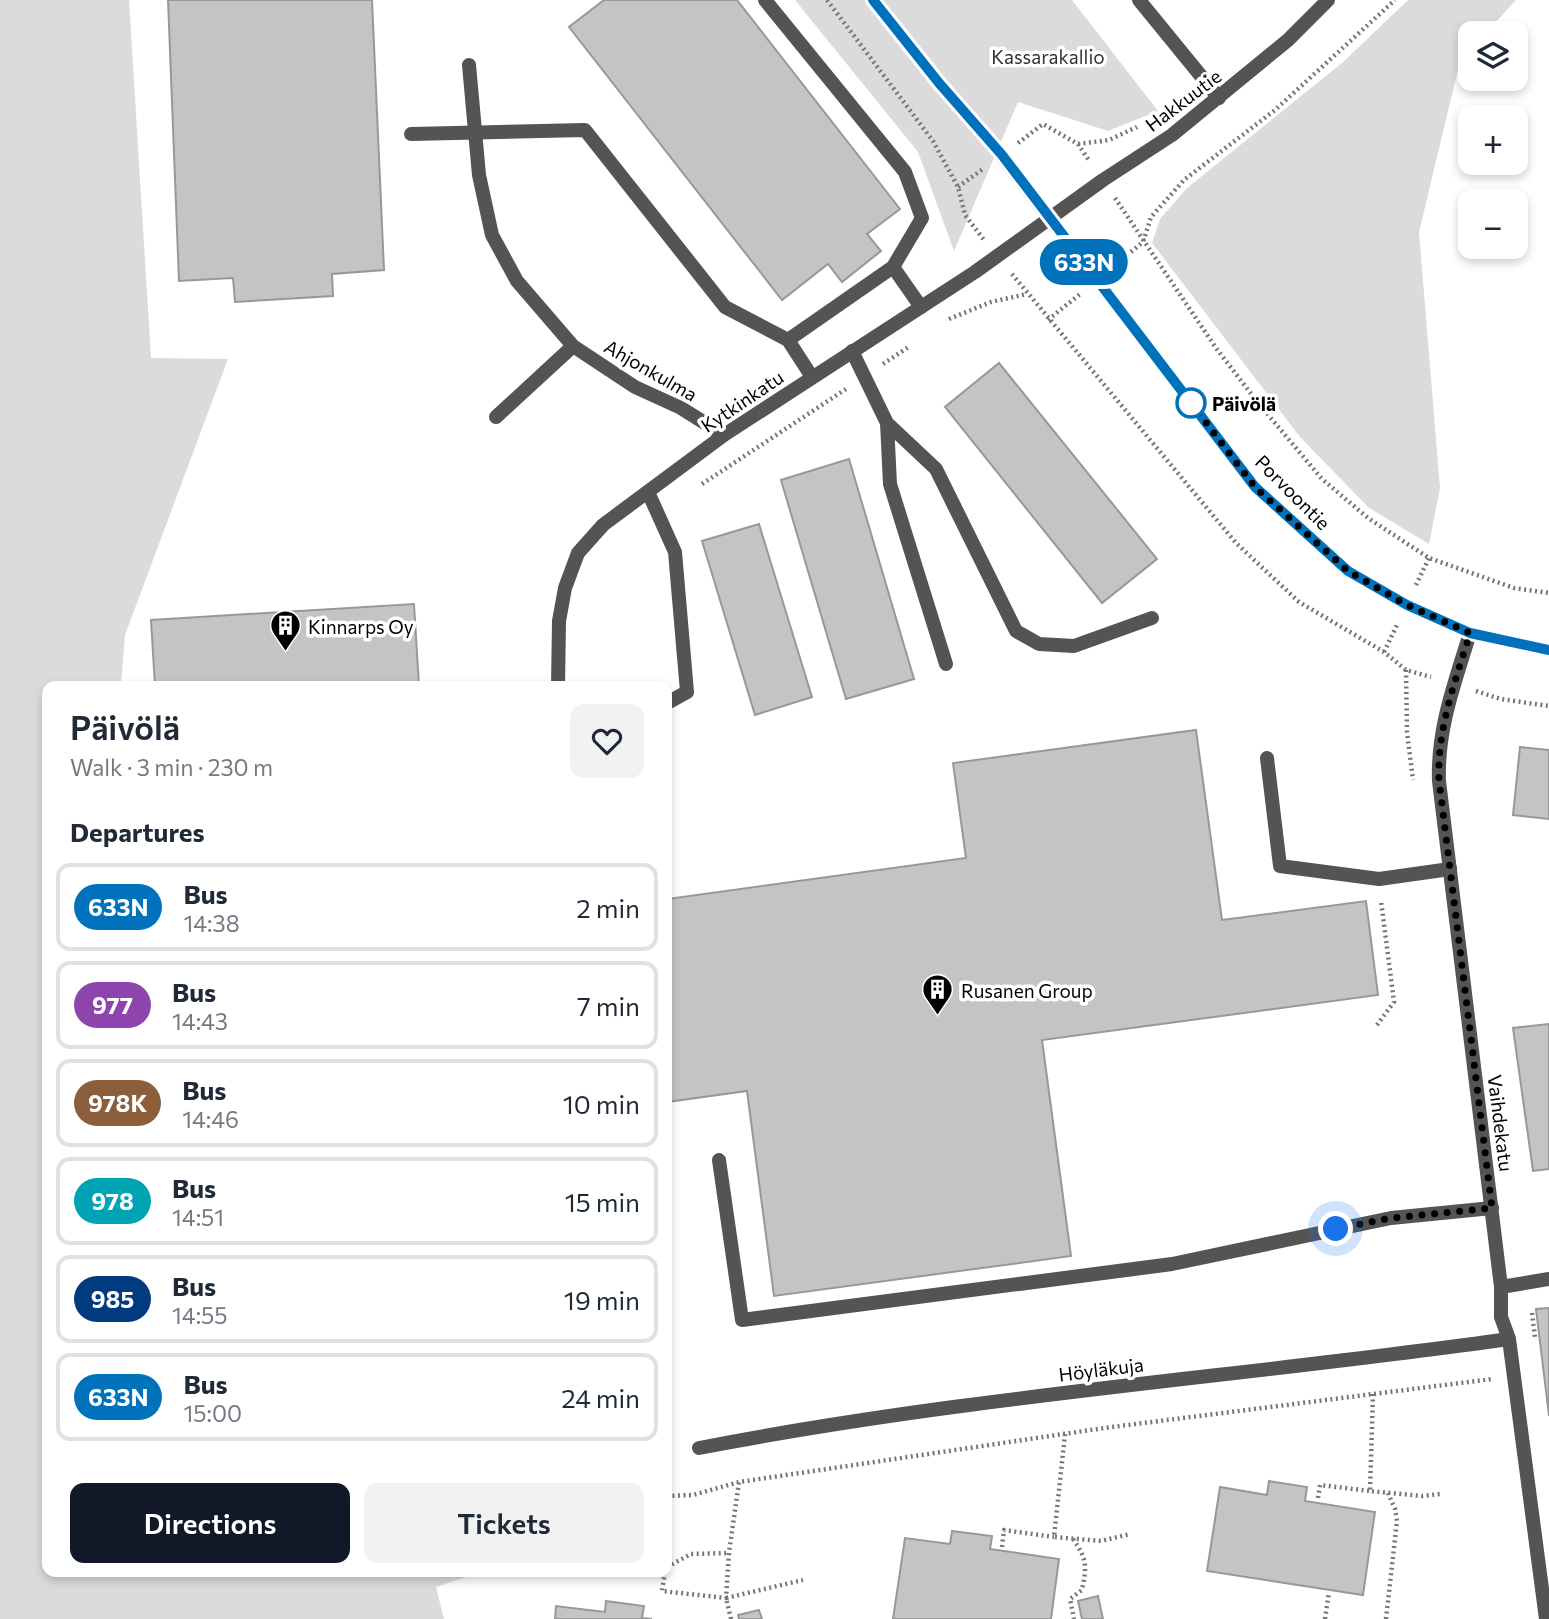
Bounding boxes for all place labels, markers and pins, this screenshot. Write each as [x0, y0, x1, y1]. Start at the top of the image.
marker: Päivölä [1176, 388, 1206, 418]
place label: Päivölä [1212, 392, 1276, 415]
building icon: Kinnarps Oy [268, 609, 302, 653]
place label: Kinnarps Oy [308, 615, 414, 638]
building icon: Rusanen Group [921, 973, 955, 1017]
place label: Rusanen Group [961, 979, 1093, 1002]

